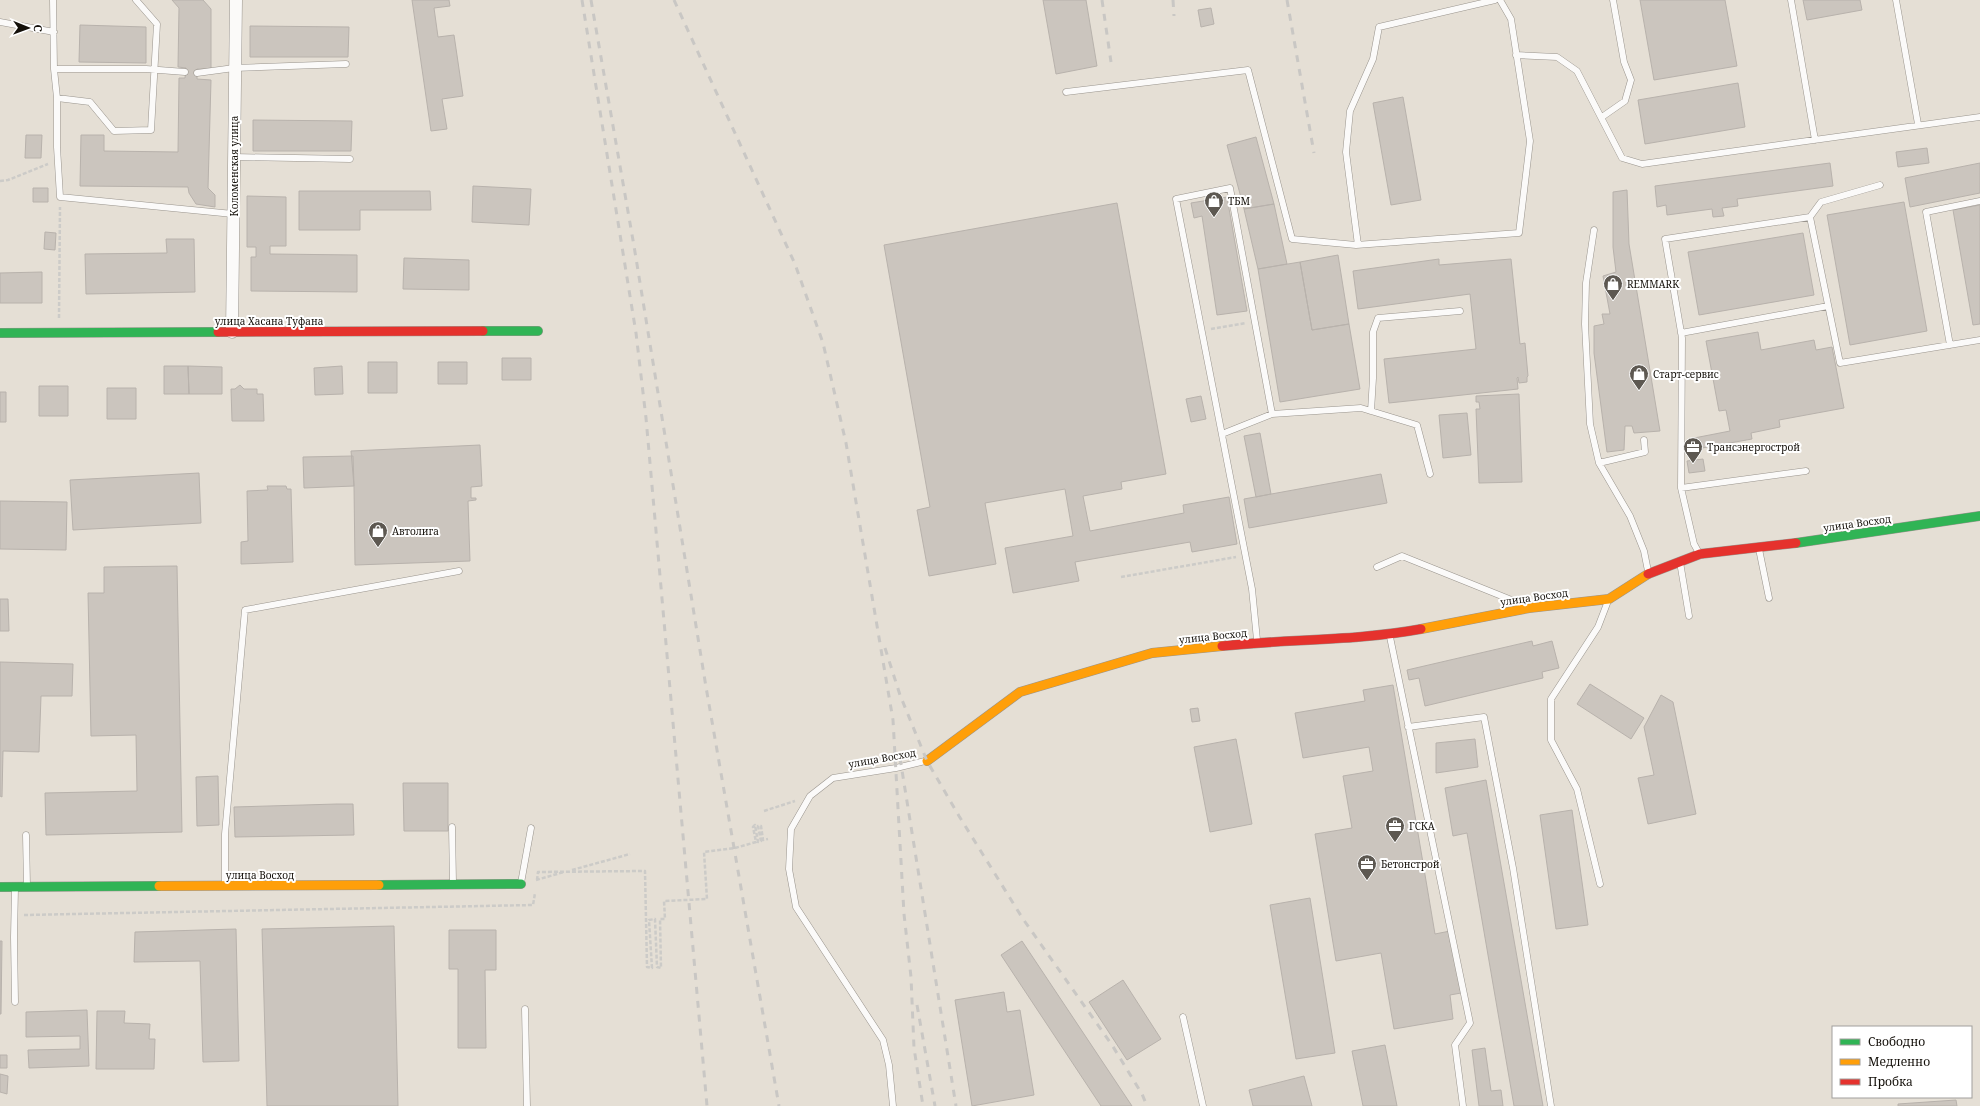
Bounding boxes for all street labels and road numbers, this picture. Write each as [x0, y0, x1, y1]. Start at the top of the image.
street label: Коломенская улица [227, 115, 241, 216]
street label: улица Хасана Туфана [215, 314, 324, 328]
street label: улица Восход [1822, 511, 1892, 535]
street label: улица Восход [1499, 585, 1569, 609]
street label: улица Восход [1178, 625, 1248, 647]
street label: улица Восход [847, 745, 917, 771]
street label: улица Восход [226, 868, 294, 882]

